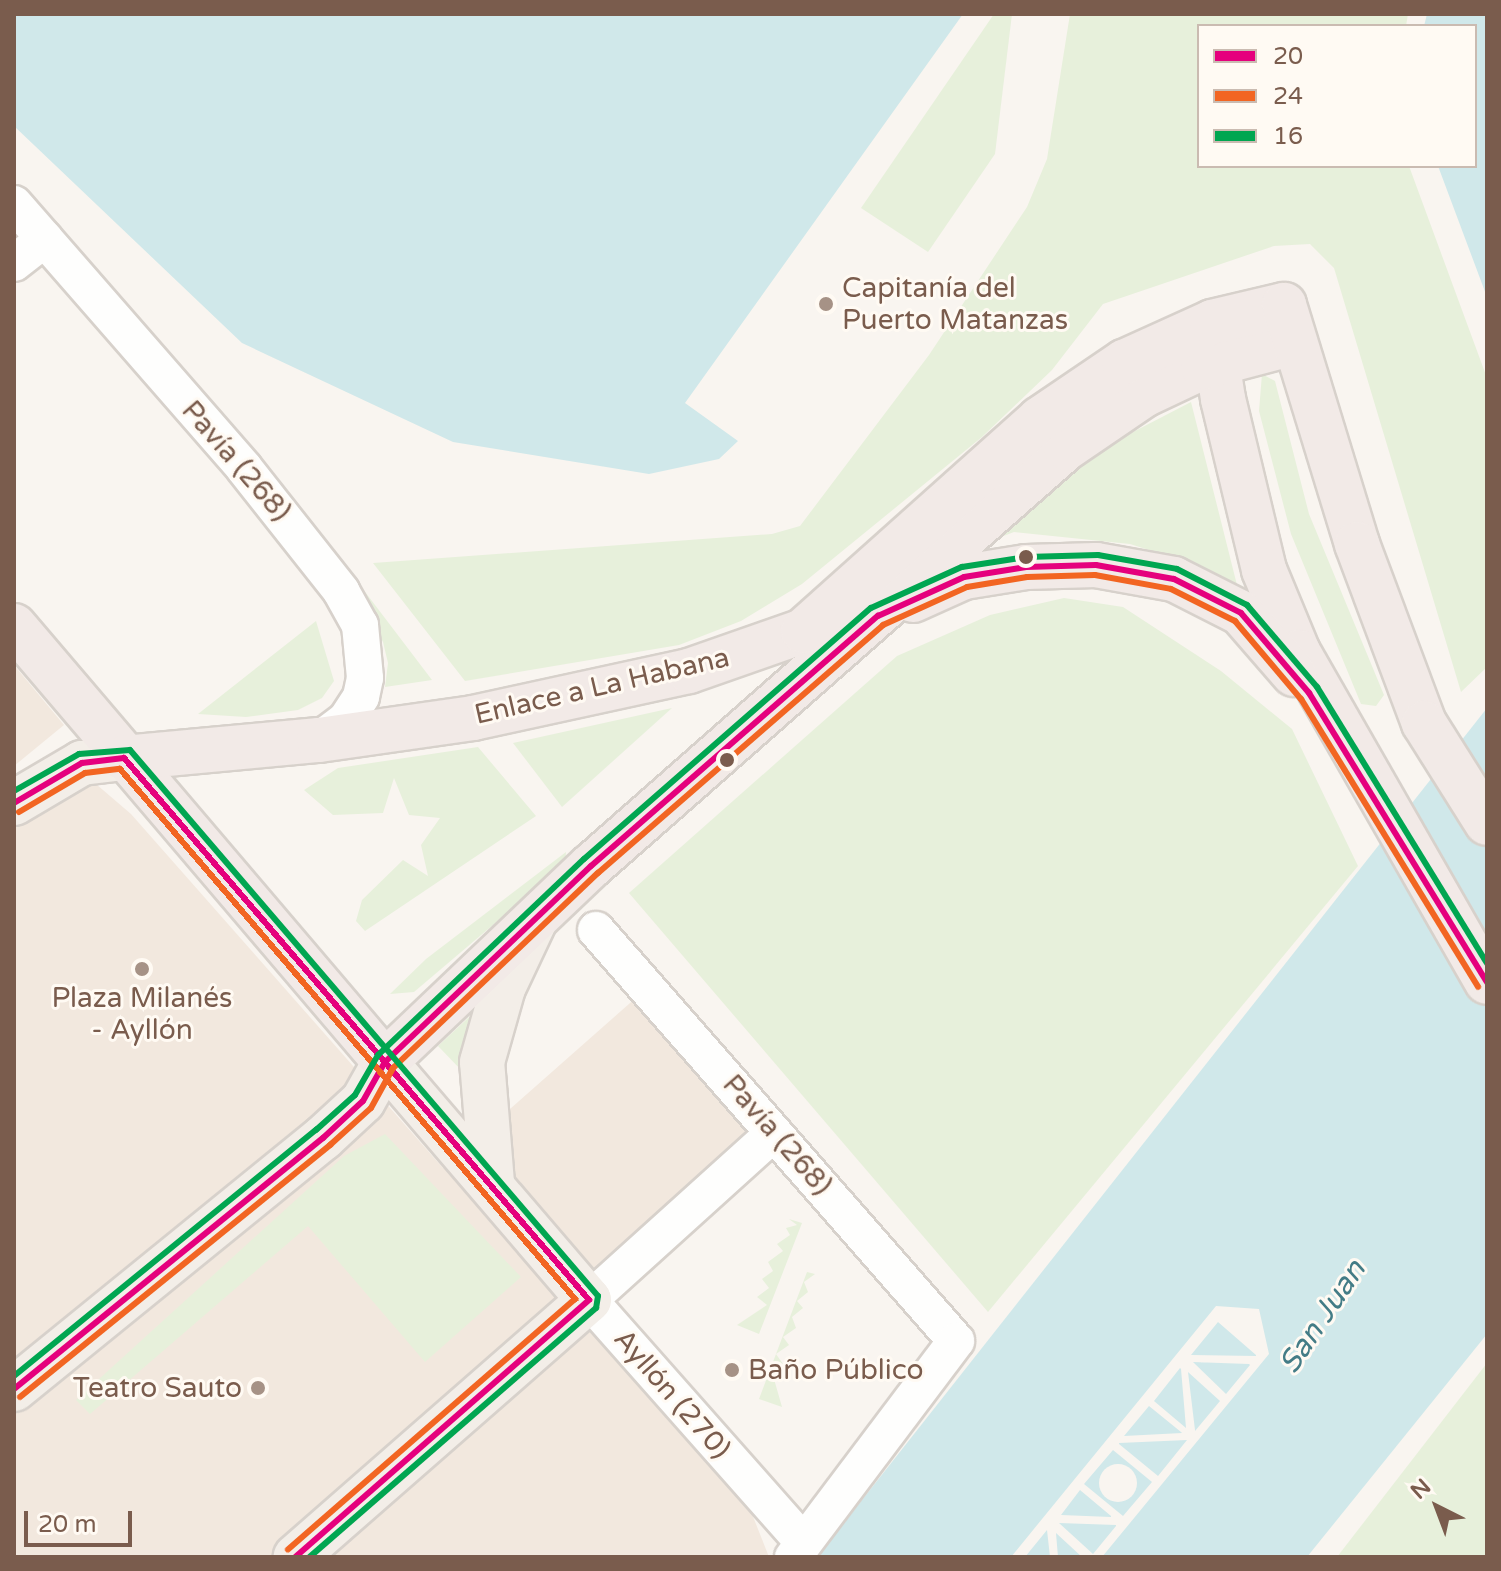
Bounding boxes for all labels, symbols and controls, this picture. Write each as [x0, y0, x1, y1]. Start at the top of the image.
legend [1197, 24, 1477, 168]
text: 20 [1273, 42, 1303, 71]
text: 24 [1273, 82, 1303, 111]
text: 16 [1273, 122, 1303, 151]
place label: Capitanía del Puerto Matanzas [842, 271, 1068, 337]
marker: Capitanía del Puerto Matanzas [817, 295, 835, 313]
street label: Pavía (268) [175, 394, 297, 528]
unlabelled marker [1018, 549, 1034, 565]
street label: Enlace a La Habana [471, 640, 733, 732]
unlabelled marker [719, 752, 735, 768]
marker: Plaza Milanés - Ayllón [133, 960, 151, 978]
place label: Plaza Milanés - Ayllón [51, 981, 233, 1047]
street label: Pavía (268) [716, 1068, 838, 1202]
water label: San Juan [1272, 1254, 1374, 1380]
street label: Ayllón (270) [607, 1322, 737, 1466]
place label: Baño Público [748, 1353, 924, 1387]
marker: Baño Público [723, 1361, 741, 1379]
place label: Teatro Sauto [73, 1371, 242, 1405]
marker: Teatro Sauto [249, 1379, 267, 1397]
north arrow [1397, 1467, 1477, 1547]
text: N [1406, 1474, 1436, 1505]
scale bar [28, 1495, 136, 1545]
text: 20 m [38, 1510, 96, 1539]

